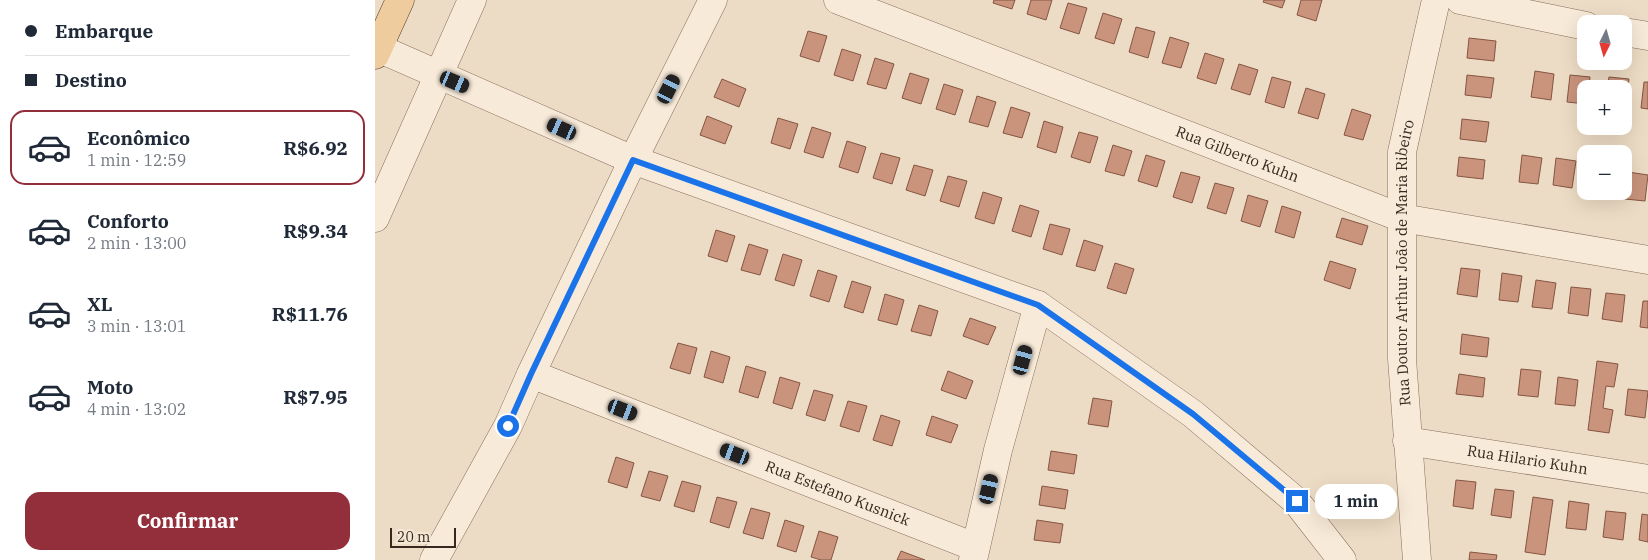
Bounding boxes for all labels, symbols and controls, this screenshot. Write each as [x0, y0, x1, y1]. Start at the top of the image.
north arrow [1577, 15, 1633, 70]
map controls [1577, 15, 1632, 200]
text: Embarque [55, 19, 153, 43]
text: Destino [55, 68, 127, 92]
car [438, 69, 471, 95]
car [655, 72, 682, 106]
button: + [1577, 80, 1632, 135]
car [545, 116, 578, 142]
street label: Rua Doutor Arthur João de Maria Ribeiro [1391, 118, 1418, 407]
street label: Rua Gilberto Kuhn [1173, 121, 1302, 186]
icon: car [27, 125, 72, 170]
text: Econômico [87, 126, 190, 150]
text: R$6.92 [283, 136, 348, 160]
button: − [1577, 145, 1632, 200]
text: 1 min · 12:59 [87, 150, 186, 170]
icon: car [27, 208, 72, 253]
text: Conforto [87, 209, 169, 233]
text: R$9.34 [283, 219, 348, 243]
text: 2 min · 13:00 [87, 233, 186, 253]
icon: car [27, 291, 72, 336]
text: XL [87, 292, 113, 316]
text: R$11.76 [272, 302, 348, 326]
text: 3 min · 13:01 [87, 316, 186, 336]
car [1011, 344, 1034, 376]
icon: car [27, 374, 72, 419]
text: Moto [87, 375, 133, 399]
text: R$7.95 [283, 385, 348, 409]
car [606, 398, 639, 422]
text: 4 min · 13:02 [87, 399, 186, 419]
route start [497, 415, 519, 437]
street label: Rua Hilario Kuhn [1466, 441, 1590, 478]
car [718, 442, 751, 466]
street label: Rua Estefano Kusnick [763, 456, 913, 530]
car [978, 473, 999, 505]
callout: 1 min [1315, 484, 1397, 518]
route end [1286, 490, 1308, 512]
text: 1 min [1334, 491, 1378, 511]
button: Confirmar [25, 492, 350, 550]
scale bar [390, 525, 456, 548]
text: 20 m [397, 528, 430, 546]

